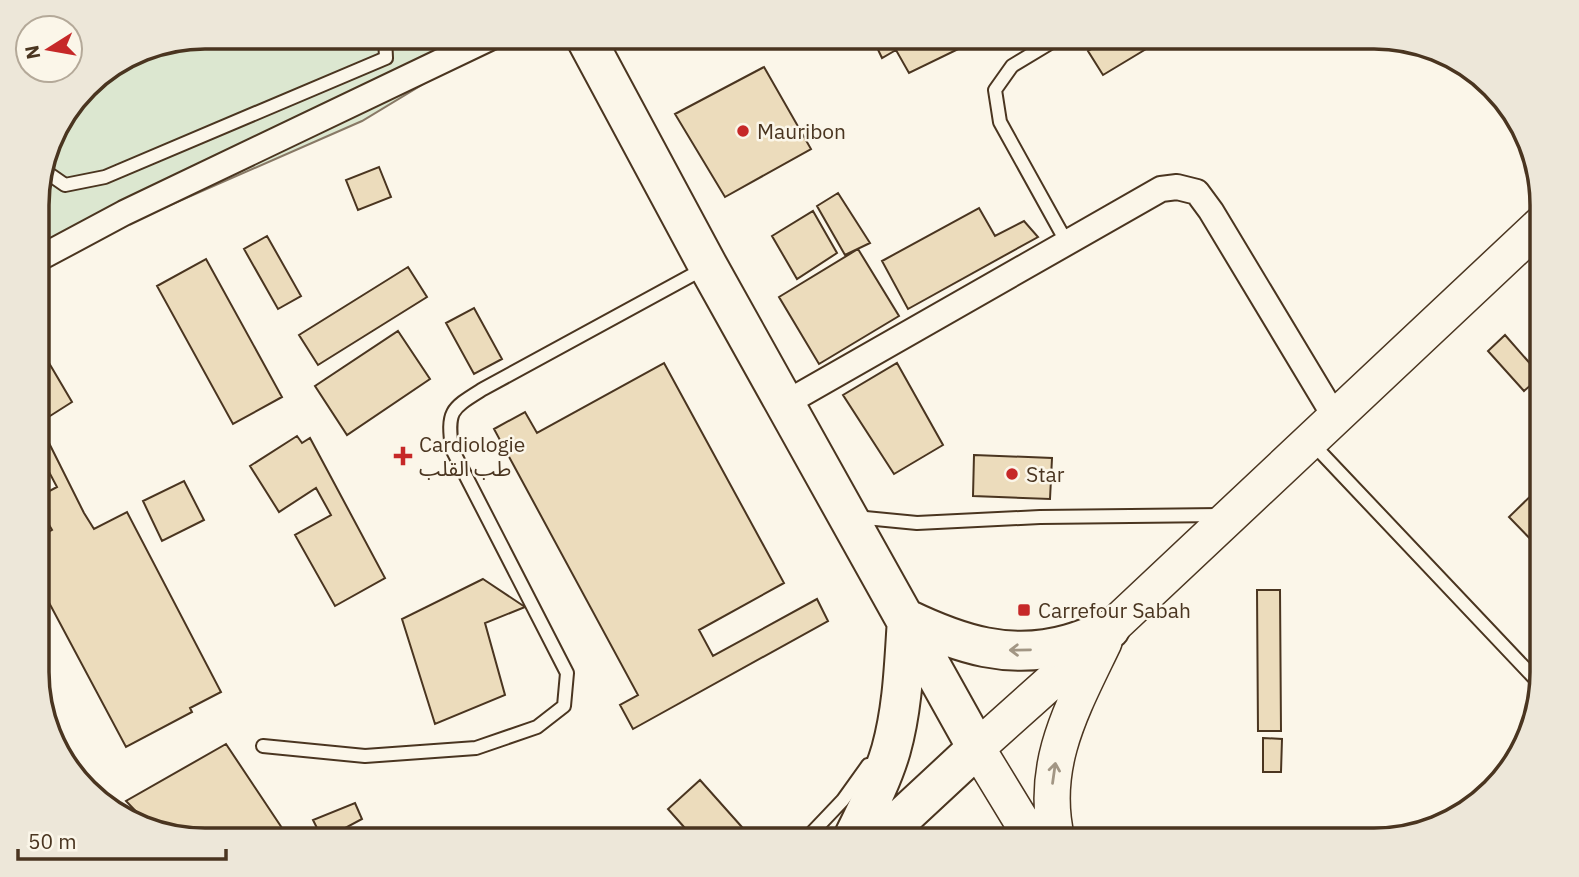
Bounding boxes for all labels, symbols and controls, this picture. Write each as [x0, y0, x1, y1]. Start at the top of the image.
north arrow [14, 14, 84, 84]
text: N [19, 43, 45, 61]
place label: Mauribon [757, 117, 846, 145]
marker: Mauribon [735, 123, 751, 139]
place label: Cardiologie طب القلب [419, 430, 525, 482]
marker: Cardiologie طب القلب [393, 446, 413, 466]
place label: Star [1026, 460, 1065, 488]
marker: Star [1004, 466, 1020, 482]
place label: Carrefour Sabah [1038, 596, 1191, 624]
marker: Carrefour Sabah [1016, 602, 1032, 618]
one-way arrow [1009, 643, 1032, 656]
one-way arrow [1047, 762, 1060, 784]
scale bar [18, 818, 226, 862]
text: 50 m [28, 827, 77, 855]

